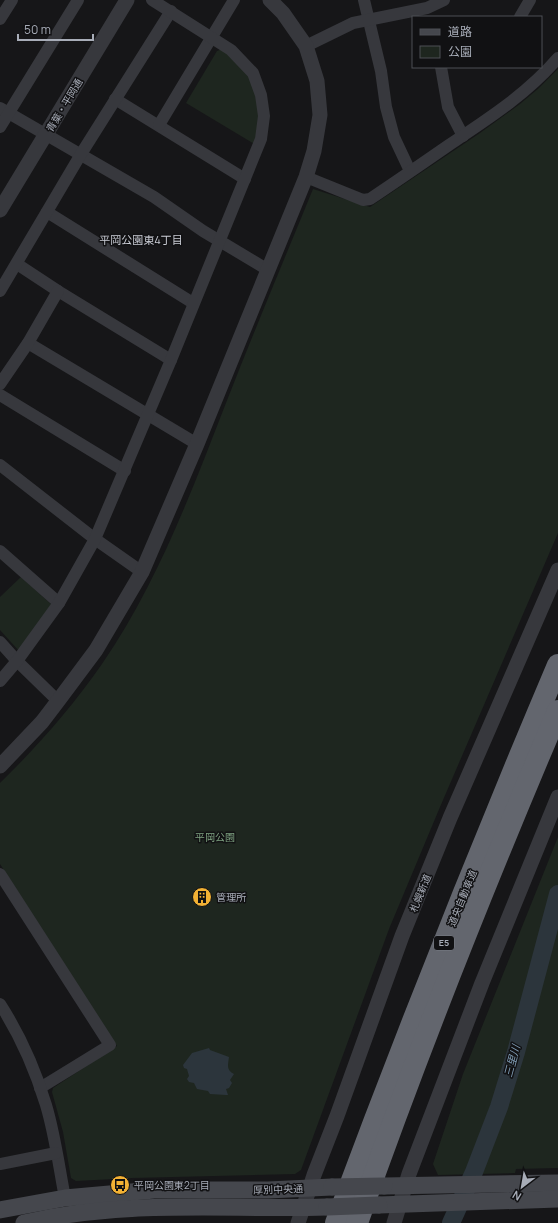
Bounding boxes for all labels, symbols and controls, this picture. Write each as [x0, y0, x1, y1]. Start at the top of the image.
scale bar [18, 16, 93, 42]
legend [412, 16, 542, 68]
text: 50 m [24, 21, 51, 38]
text: 道路 [448, 23, 472, 40]
text: 公園 [448, 43, 472, 60]
street label: 青葉・平岡通 [43, 76, 85, 134]
district label: 平岡公園東4丁目 [99, 232, 183, 247]
park label: 平岡公園 [195, 830, 235, 844]
street label: 道央自動車道 [444, 868, 480, 928]
street label: 札幌新道 [406, 872, 434, 914]
building icon: 管理所 [191, 886, 213, 908]
place label: 管理所 [216, 890, 246, 904]
road number: E5 [434, 936, 454, 950]
water label: 三里川 [500, 1042, 523, 1079]
north arrow [502, 1167, 542, 1207]
bus stop icon: 平岡公園東2丁目 [109, 1174, 131, 1196]
place label: 平岡公園東2丁目 [134, 1178, 210, 1192]
street label: 厚別中央通 [253, 1181, 303, 1197]
text: N [509, 1187, 524, 1204]

